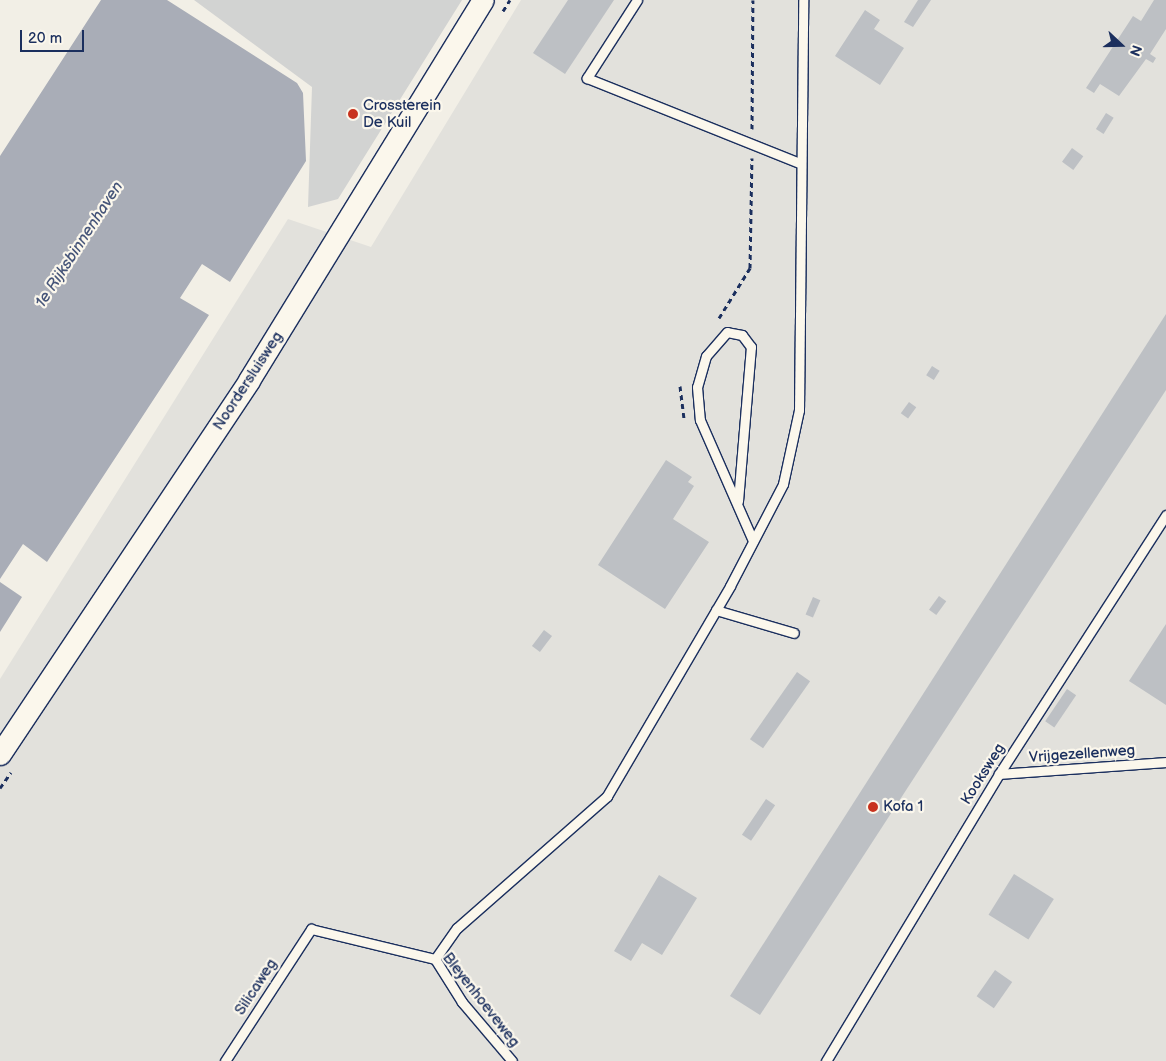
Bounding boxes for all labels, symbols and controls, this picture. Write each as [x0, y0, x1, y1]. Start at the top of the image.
scale bar [22, 20, 86, 52]
north arrow [1096, 20, 1146, 70]
text: 20 m [28, 29, 62, 48]
text: N [1126, 43, 1145, 59]
place label: Crossterein De Kuil [363, 96, 441, 131]
marker: Crossterein De Kuil [347, 108, 359, 120]
water label: 1e Rijksbinnenhaven [32, 178, 128, 312]
street label: Noordersluisweg [209, 328, 287, 434]
street label: Kooksweg [957, 740, 1009, 808]
street label: Vrijgezellenweg [1028, 741, 1136, 767]
place label: Kofa 1 [883, 798, 923, 816]
marker: Kofa 1 [867, 801, 879, 813]
street label: Bleyenhoeveweg [439, 949, 523, 1051]
street label: Silicaweg [231, 956, 281, 1018]

